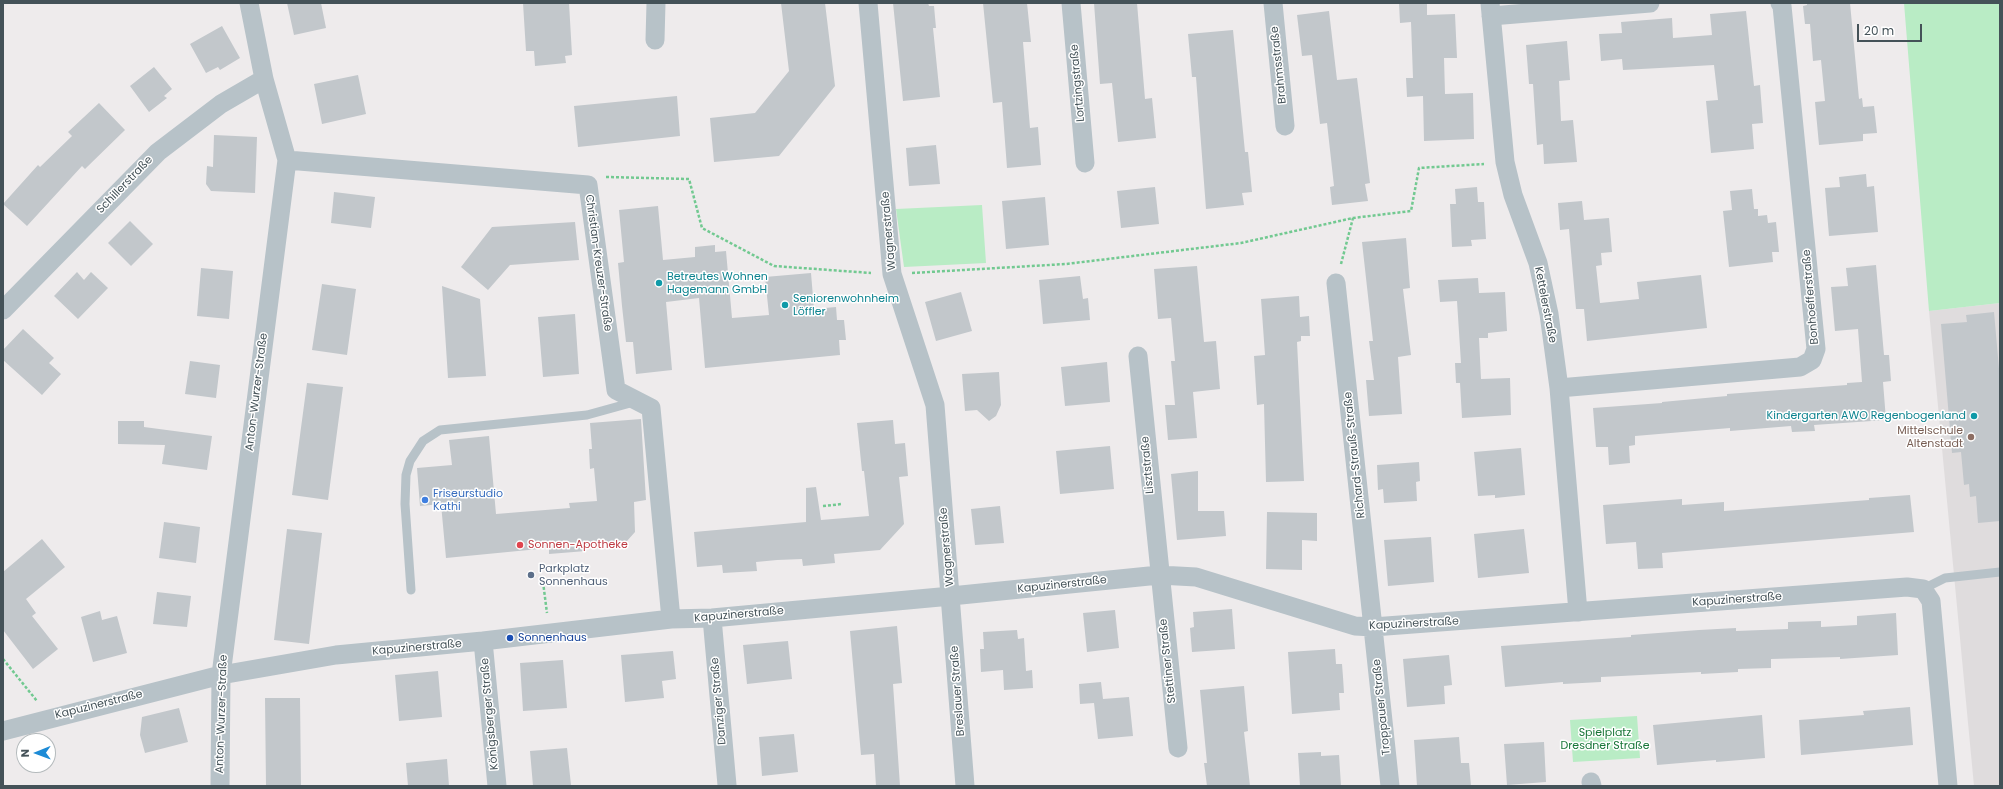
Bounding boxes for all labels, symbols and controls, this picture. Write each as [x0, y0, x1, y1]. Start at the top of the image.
scale bar [1859, 16, 1924, 42]
text: 20 m [1864, 22, 1894, 39]
street label: Brahmsstraße [1268, 26, 1290, 104]
street label: Lortzingstraße [1068, 44, 1088, 122]
street label: Schillerstraße [94, 154, 156, 216]
street label: Wagnerstraße [879, 191, 899, 271]
street label: Christian-Kreuzer-Straße [582, 194, 614, 332]
street label: Bonhoefferstraße [1800, 249, 1822, 345]
street label: Kettelerstraße [1531, 266, 1559, 344]
place label: Betreutes Wohnen Hagemann GmbH [667, 270, 768, 296]
marker: Betreutes Wohnen Hagemann GmbH [654, 278, 664, 288]
place label: Seniorenwohnheim Löffler [793, 292, 899, 318]
marker: Seniorenwohnheim Löffler [780, 300, 790, 310]
street label: Anton-Wurzer-Straße [243, 332, 271, 452]
street label: Richard-Strauß-Straße [1342, 391, 1368, 519]
place label: Kindergarten AWO Regenbogenland [1767, 409, 1966, 423]
marker: Kindergarten AWO Regenbogenland [1969, 411, 1979, 421]
place label: Mittelschule Altenstadt [1897, 424, 1963, 450]
marker: Mittelschule Altenstadt [1966, 432, 1976, 442]
street label: Lisztstraße [1139, 436, 1157, 494]
place label: Friseurstudio Kathi [433, 487, 503, 513]
marker: Friseurstudio Kathi [420, 495, 430, 505]
street label: Wagnerstraße [937, 507, 957, 587]
place label: Sonnen-Apotheke [528, 538, 628, 552]
marker: Sonnen-Apotheke [515, 540, 525, 550]
place label: Parkplatz Sonnenhaus [539, 562, 608, 588]
marker: Parkplatz Sonnenhaus [526, 570, 536, 580]
street label: Kapuzinerstraße [1017, 574, 1107, 596]
street label: Kapuzinerstraße [1692, 590, 1782, 610]
street label: Kapuzinerstraße [694, 605, 784, 625]
street label: Kapuzinerstraße [1369, 615, 1459, 633]
street label: Stettiner Straße [1157, 618, 1179, 704]
place label: Sonnenhaus [518, 631, 587, 645]
marker: Sonnenhaus [505, 633, 515, 643]
street label: Kapuzinerstraße [372, 638, 462, 658]
street label: Breslauer Straße [948, 645, 968, 737]
street label: Anton-Wurzer-Straße [213, 654, 231, 774]
street label: Königsberger Straße [479, 657, 501, 771]
street label: Danziger Straße [709, 657, 729, 745]
street label: Troppauer Straße [1370, 658, 1394, 756]
street label: Kapuzinerstraße [54, 688, 144, 722]
park label: Spielplatz Dresdner Straße [1560, 726, 1650, 752]
north arrow [16, 733, 56, 773]
text: N [17, 749, 33, 757]

